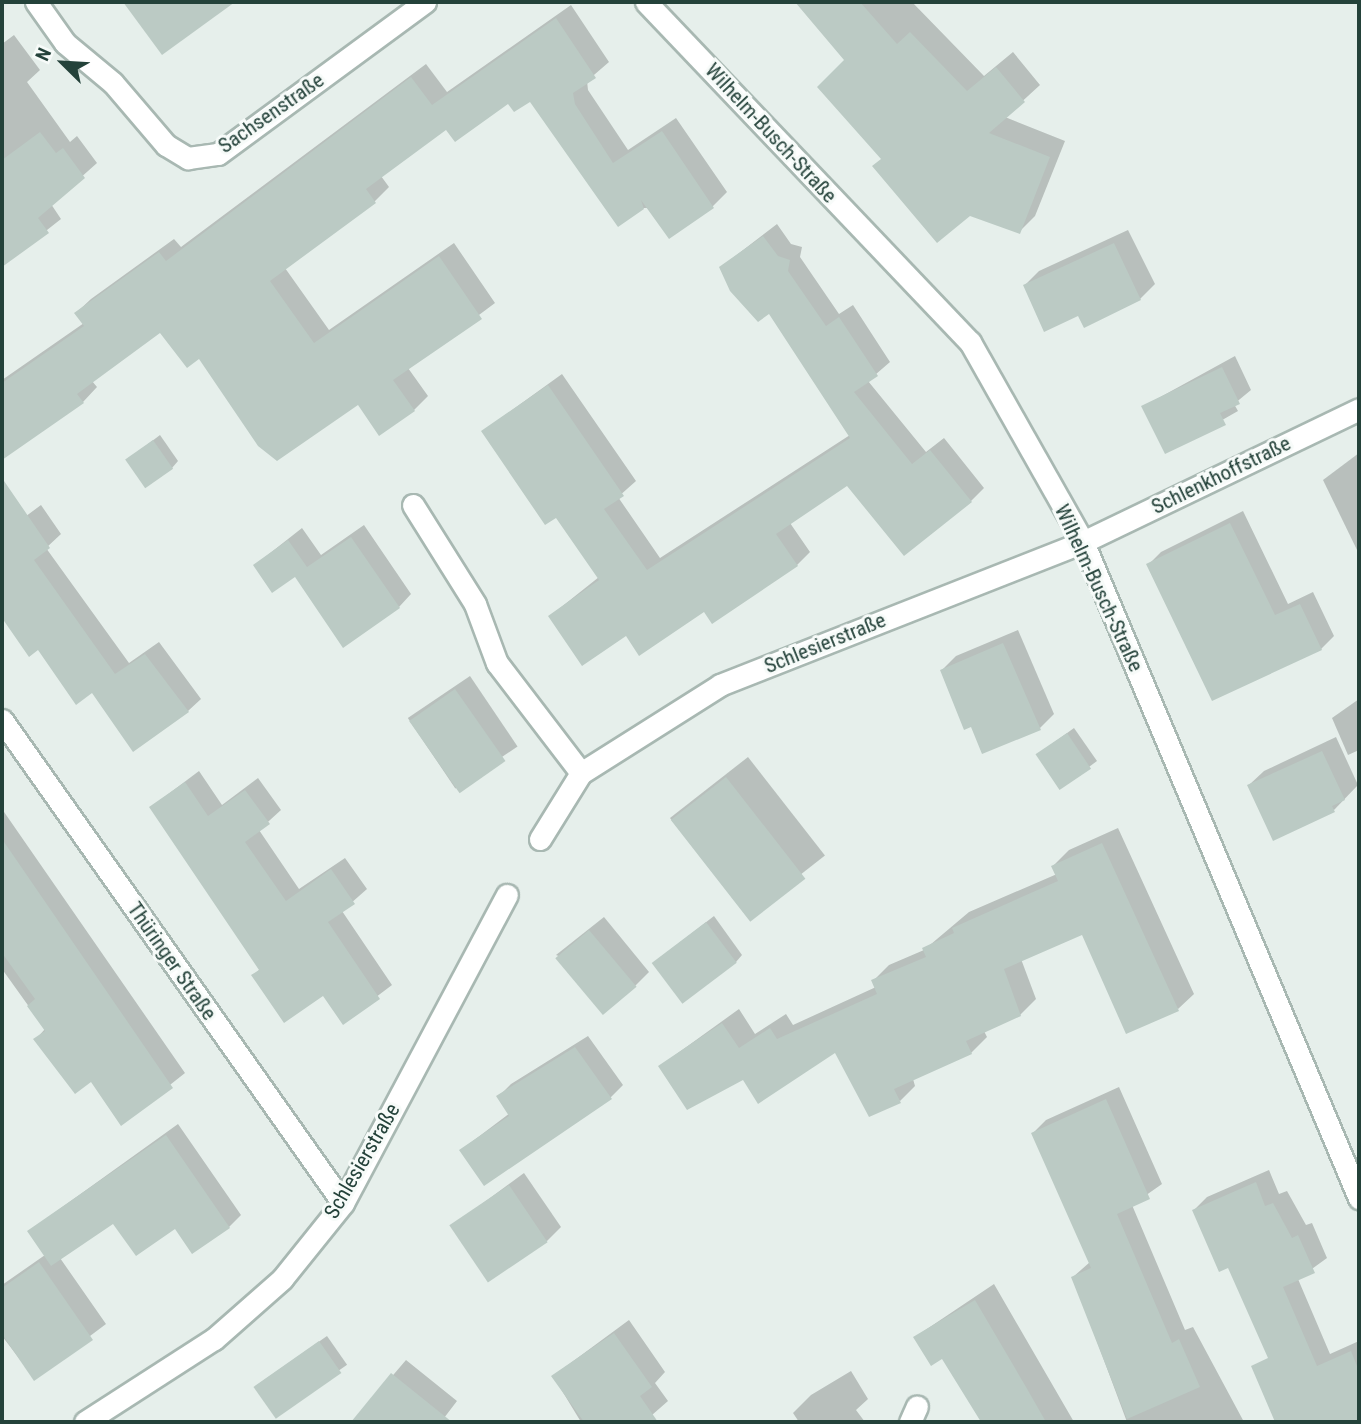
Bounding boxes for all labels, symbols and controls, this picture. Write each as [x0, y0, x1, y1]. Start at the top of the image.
north arrow [28, 28, 98, 98]
text: N [30, 44, 56, 64]
street label: Wilhelm-Busch-Straße [700, 58, 842, 208]
street label: Sachsenstraße [213, 67, 329, 159]
street label: Schlenkhoffstraße [1147, 430, 1295, 520]
street label: Wilhelm-Busch-Straße [1049, 500, 1149, 676]
street label: Schlesierstraße [761, 607, 889, 679]
street label: Thüringer Straße [122, 897, 222, 1025]
street label: Schlesierstraße [319, 1099, 405, 1223]

